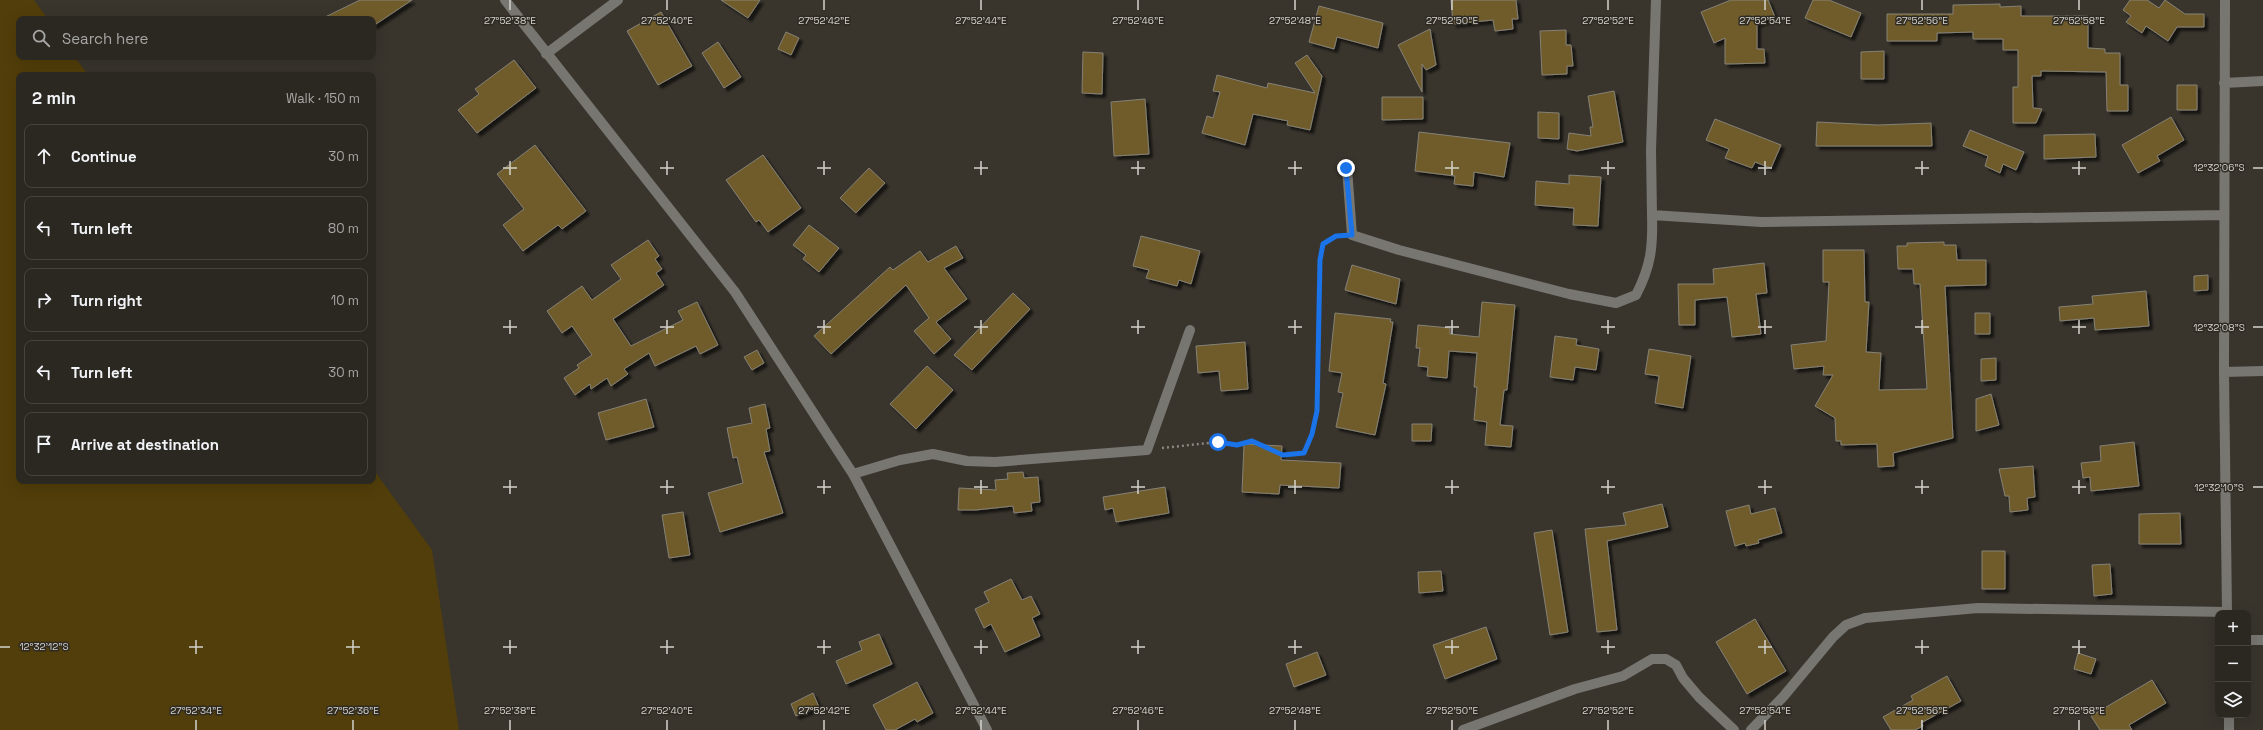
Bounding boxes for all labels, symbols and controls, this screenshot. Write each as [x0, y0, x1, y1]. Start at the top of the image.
text: 27°52'38"E [484, 14, 536, 27]
text: 27°52'40"E [641, 14, 693, 27]
text: 27°52'42"E [798, 14, 850, 27]
text: 27°52'44"E [955, 14, 1007, 27]
text: 27°52'46"E [1112, 14, 1164, 27]
text: 27°52'48"E [1269, 14, 1321, 27]
text: 27°52'50"E [1426, 14, 1478, 27]
text: 27°52'52"E [1582, 14, 1634, 27]
text: 27°52'54"E [1739, 14, 1791, 27]
text: 27°52'56"E [1896, 14, 1948, 27]
text: 27°52'58"E [2053, 14, 2105, 27]
search box [16, 16, 376, 60]
icon: search [30, 27, 52, 49]
text: Search here [62, 29, 148, 48]
text: 2 min [32, 87, 76, 109]
text: Walk · 150 m [286, 90, 360, 107]
icon: ahead [33, 145, 55, 167]
text: Continue [71, 147, 137, 166]
text: 30 m [328, 148, 359, 165]
route end [1337, 159, 1355, 177]
text: 12°32'06"S [2193, 161, 2245, 174]
icon: left [33, 217, 55, 239]
text: Turn left [71, 219, 133, 238]
text: 80 m [328, 220, 359, 237]
icon: right [33, 289, 55, 311]
text: Turn right [71, 291, 142, 310]
text: 10 m [331, 292, 359, 309]
text: 12°32'08"S [2193, 321, 2245, 334]
icon: left [33, 361, 55, 383]
text: Turn left [71, 363, 133, 382]
text: 30 m [328, 364, 359, 381]
icon: arrive [33, 433, 55, 455]
route start [1209, 433, 1227, 451]
text: Arrive at destination [71, 435, 219, 454]
text: 12°32'10"S [2194, 481, 2244, 494]
map controls [2215, 610, 2251, 718]
button: + [2215, 610, 2251, 646]
text: 12°32'12"S [19, 640, 69, 653]
button: − [2215, 646, 2251, 682]
button: layers [2215, 682, 2251, 718]
text: 27°52'34"E [170, 704, 222, 717]
text: 27°52'36"E [327, 704, 379, 717]
text: 27°52'38"E [484, 704, 536, 717]
text: 27°52'40"E [641, 704, 693, 717]
text: 27°52'42"E [798, 704, 850, 717]
text: 27°52'44"E [955, 704, 1007, 717]
text: 27°52'46"E [1112, 704, 1164, 717]
text: 27°52'48"E [1269, 704, 1321, 717]
text: 27°52'50"E [1426, 704, 1478, 717]
text: 27°52'52"E [1582, 704, 1634, 717]
text: 27°52'54"E [1739, 704, 1791, 717]
text: 27°52'56"E [1896, 704, 1948, 717]
text: 27°52'58"E [2053, 704, 2105, 717]

